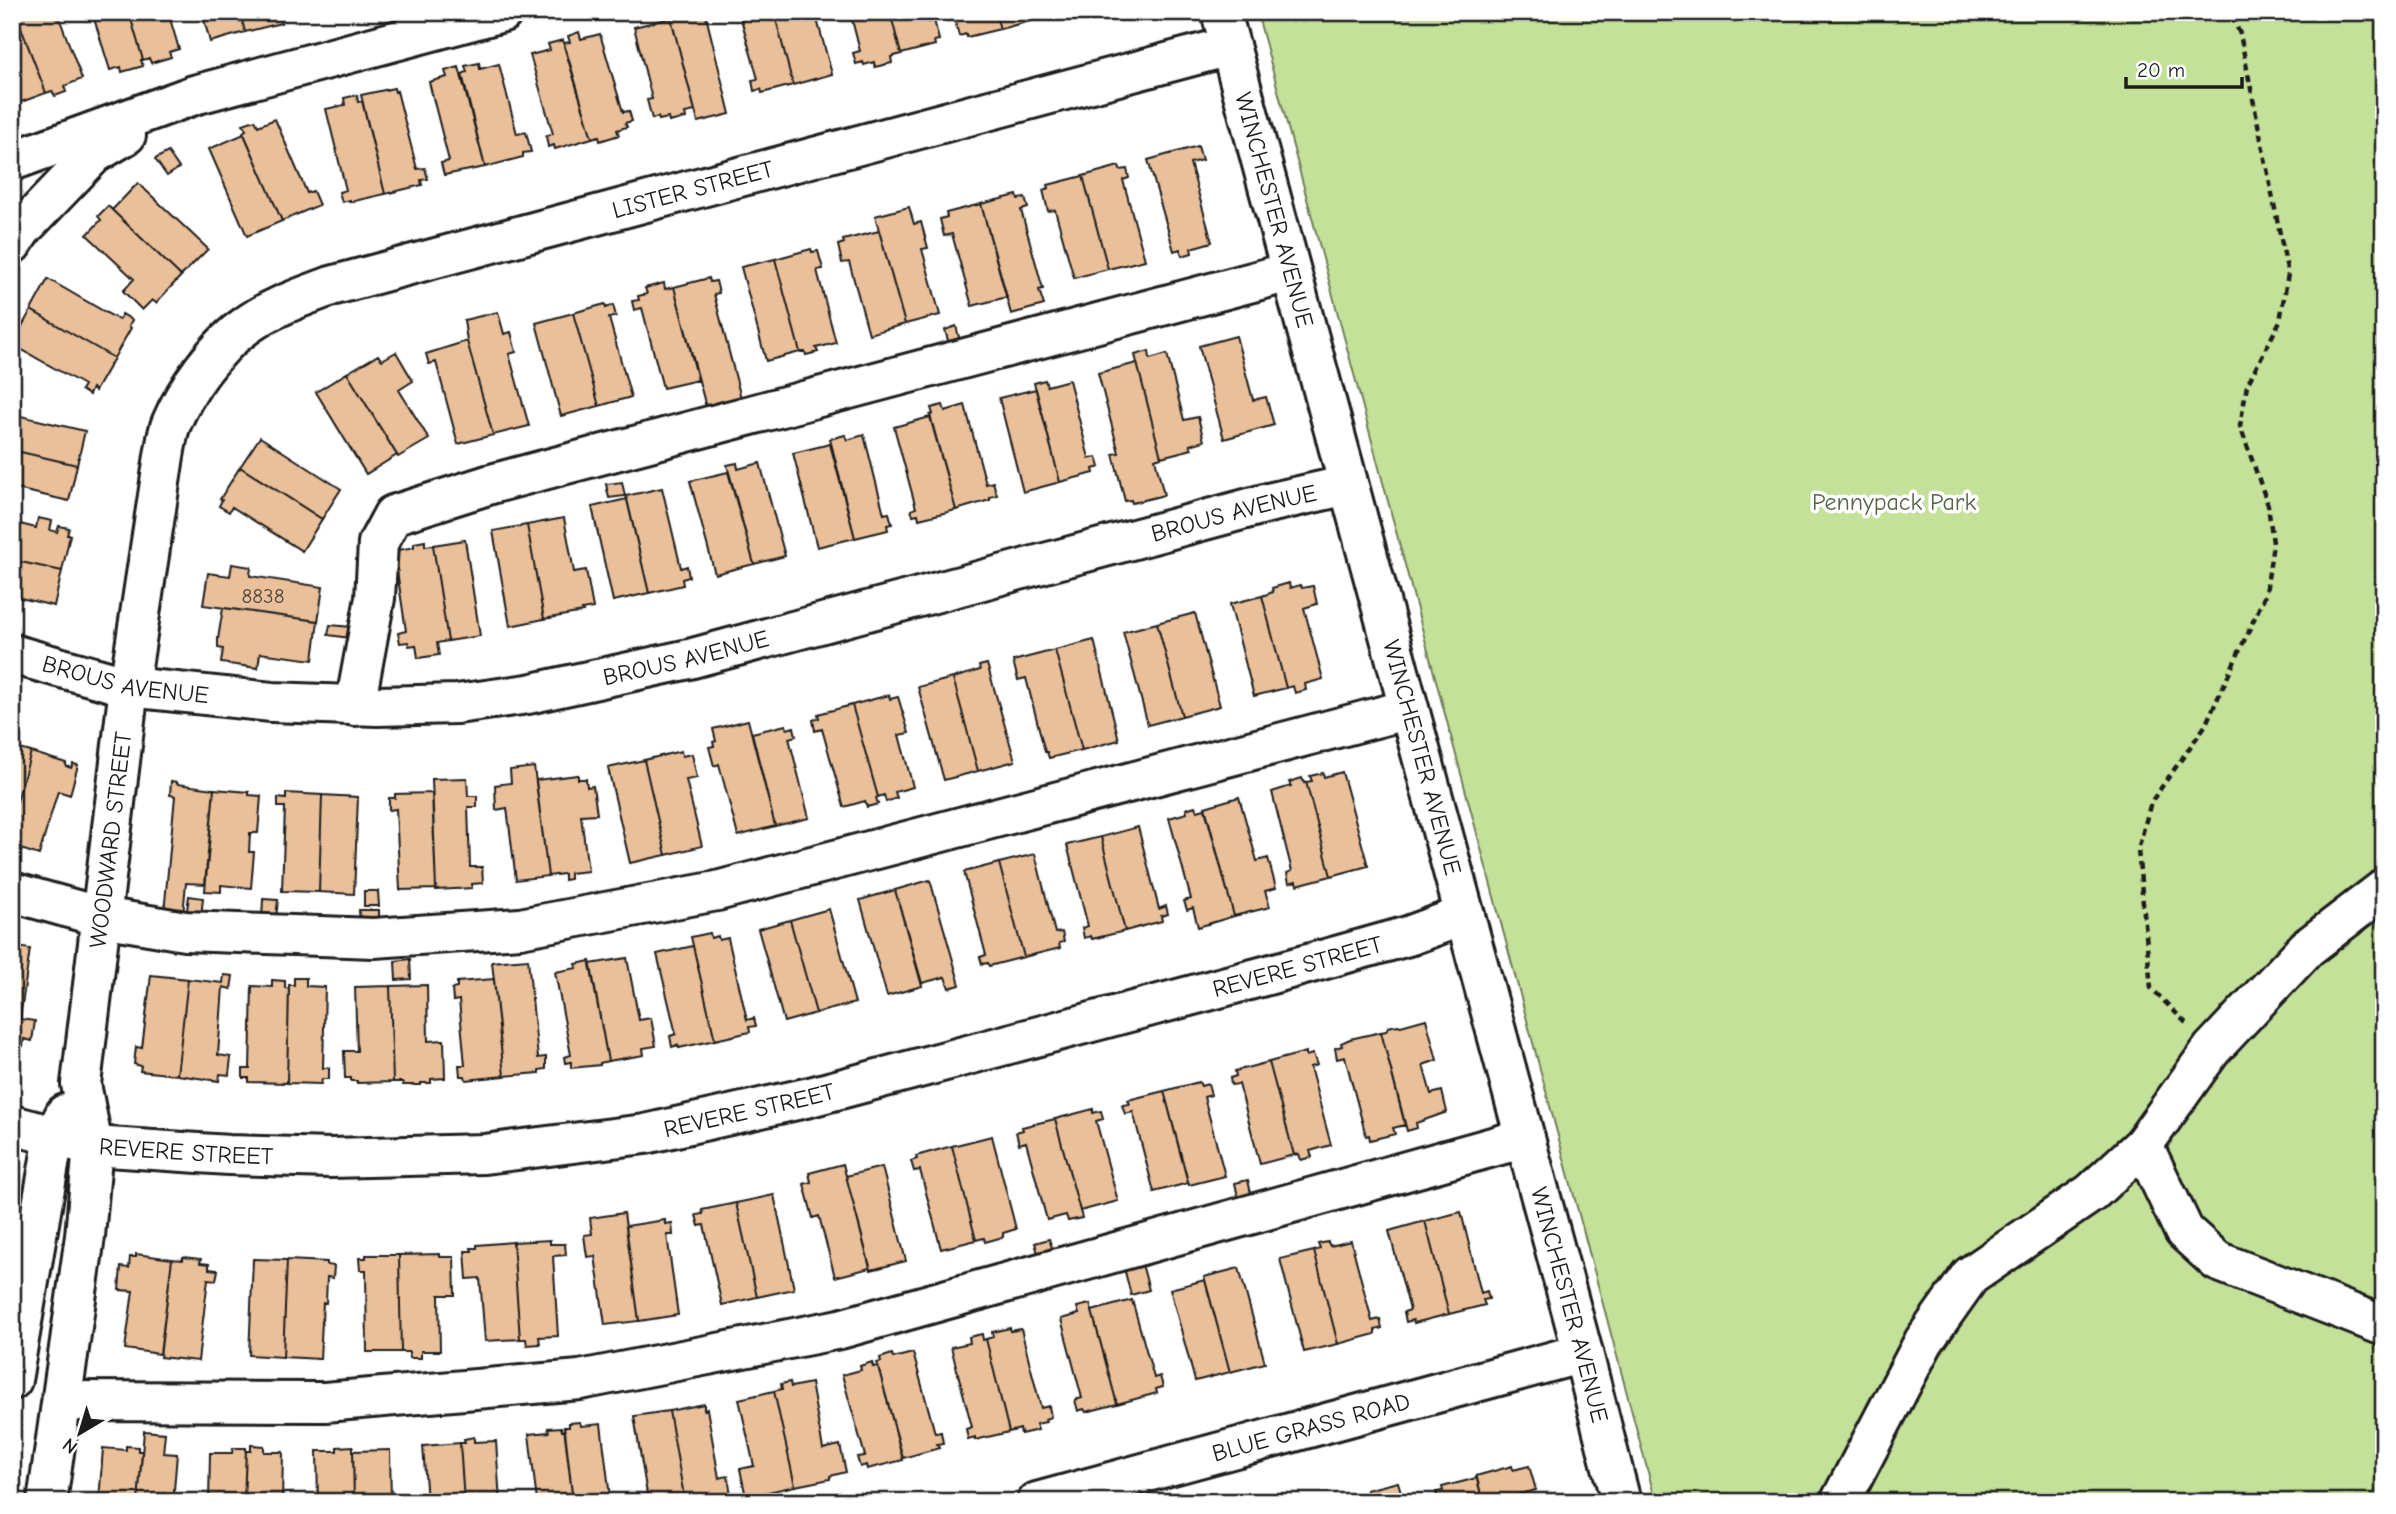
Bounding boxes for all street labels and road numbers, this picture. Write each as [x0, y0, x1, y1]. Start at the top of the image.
street label: WINCHESTER AVENUE [1229, 89, 1320, 331]
street label: LISTER STREET [609, 154, 777, 224]
street label: BROUS AVENUE [1148, 479, 1319, 548]
street label: BROUS AVENUE [600, 624, 772, 691]
street label: WINCHESTER AVENUE [1377, 637, 1467, 878]
street label: BROUS AVENUE [39, 649, 210, 709]
street label: WOODWARD STREET [84, 730, 138, 950]
street label: REVERE STREET [1210, 930, 1386, 1003]
street label: REVERE STREET [661, 1077, 838, 1143]
street label: REVERE STREET [98, 1132, 274, 1170]
street label: WINCHESTER AVENUE [1525, 1184, 1614, 1425]
street label: BLUE GRASS ROAD [1209, 1387, 1413, 1468]

